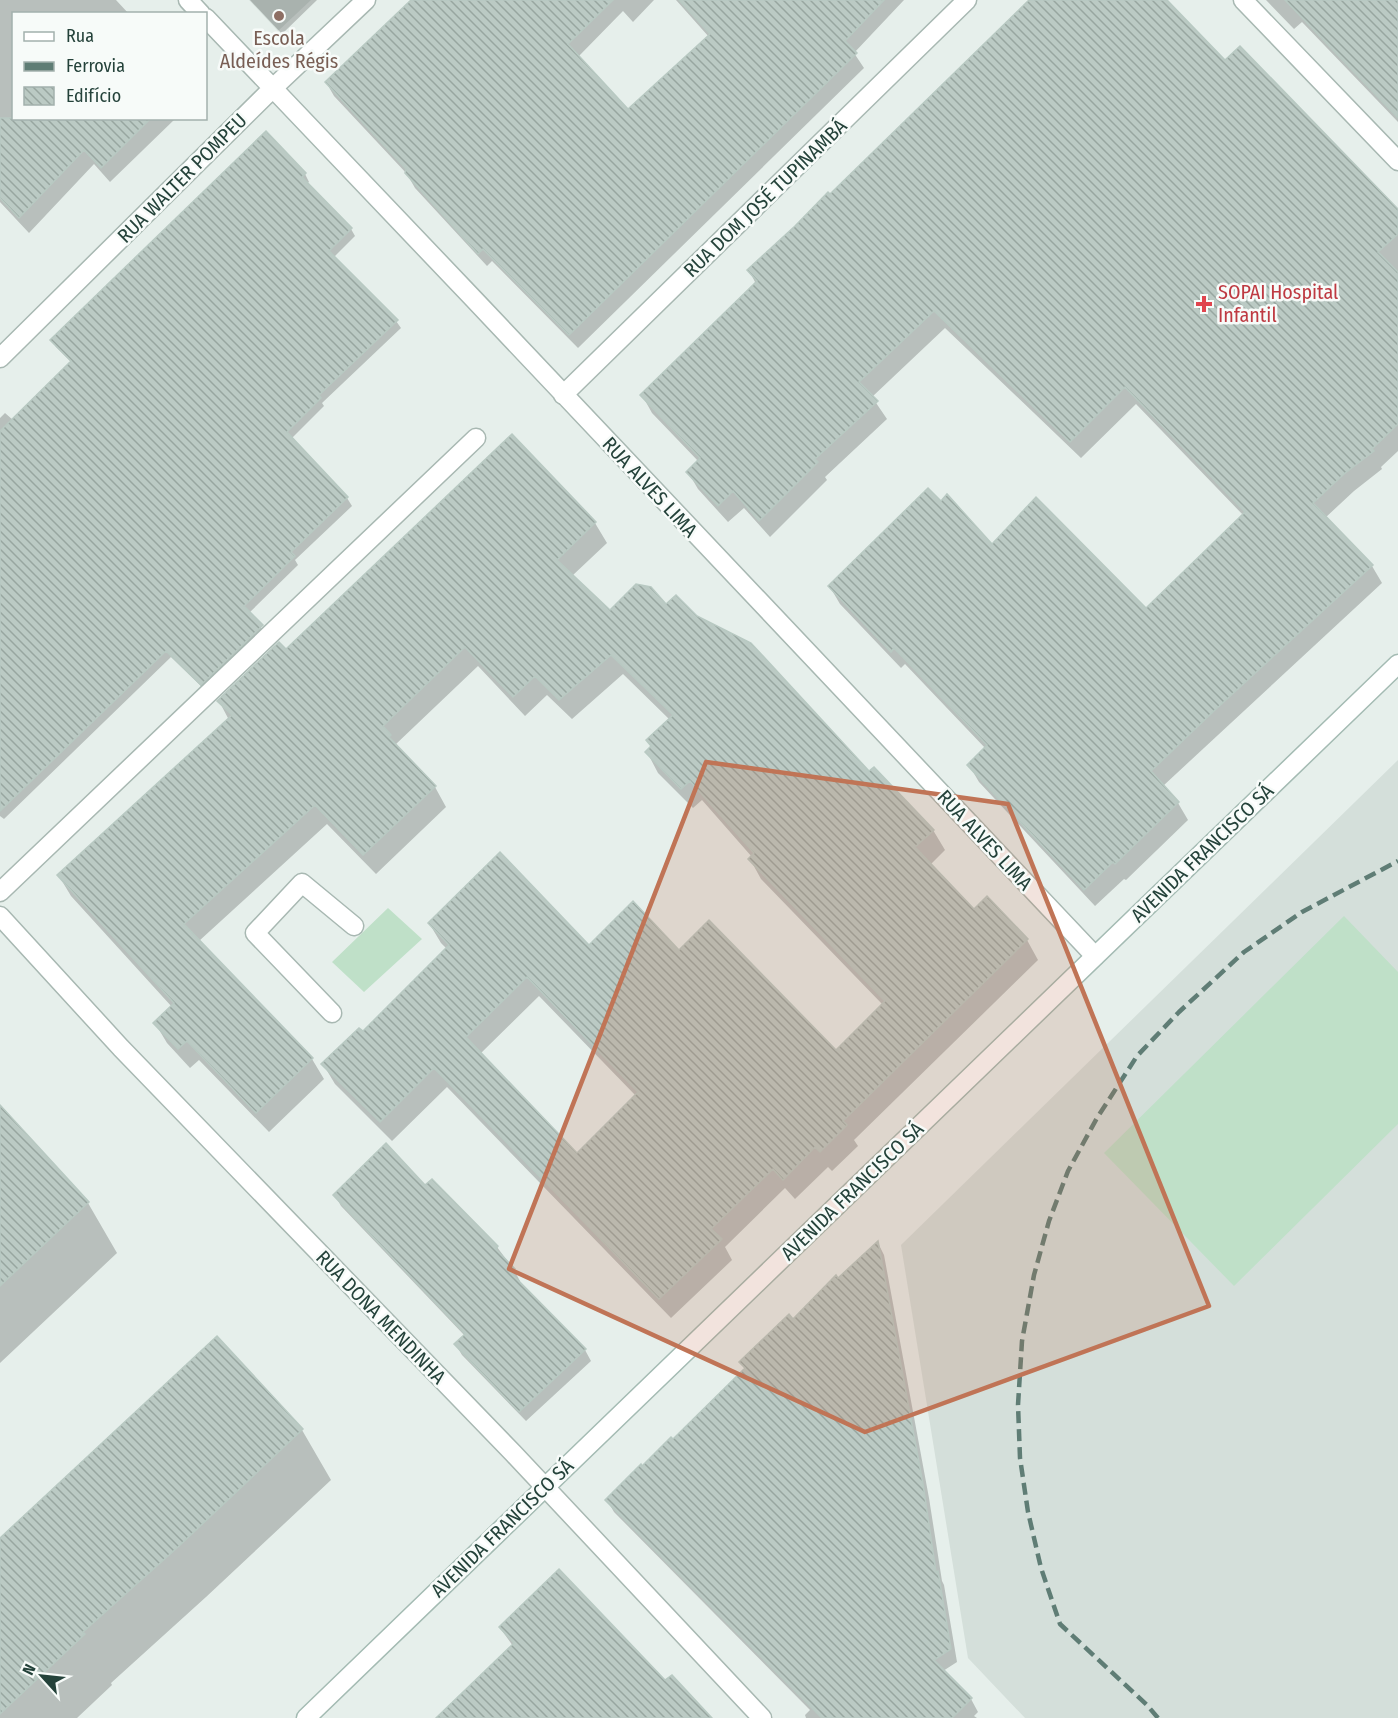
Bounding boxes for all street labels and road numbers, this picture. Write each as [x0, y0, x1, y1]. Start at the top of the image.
street label: RUA WALTER POMPEU [112, 108, 252, 248]
street label: RUA DOM JOSÉ TUPINAMBÁ [678, 113, 852, 282]
street label: RUA ALVES LIMA [597, 432, 703, 542]
street label: AVENIDA FRANCISCO SÁ [1126, 778, 1279, 927]
street label: RUA ALVES LIMA [932, 785, 1038, 895]
street label: AVENIDA FRANCISCO SÁ [776, 1116, 929, 1265]
street label: RUA DONA MENDINHA [311, 1245, 451, 1389]
street label: AVENIDA FRANCISCO SÁ [426, 1453, 579, 1602]

